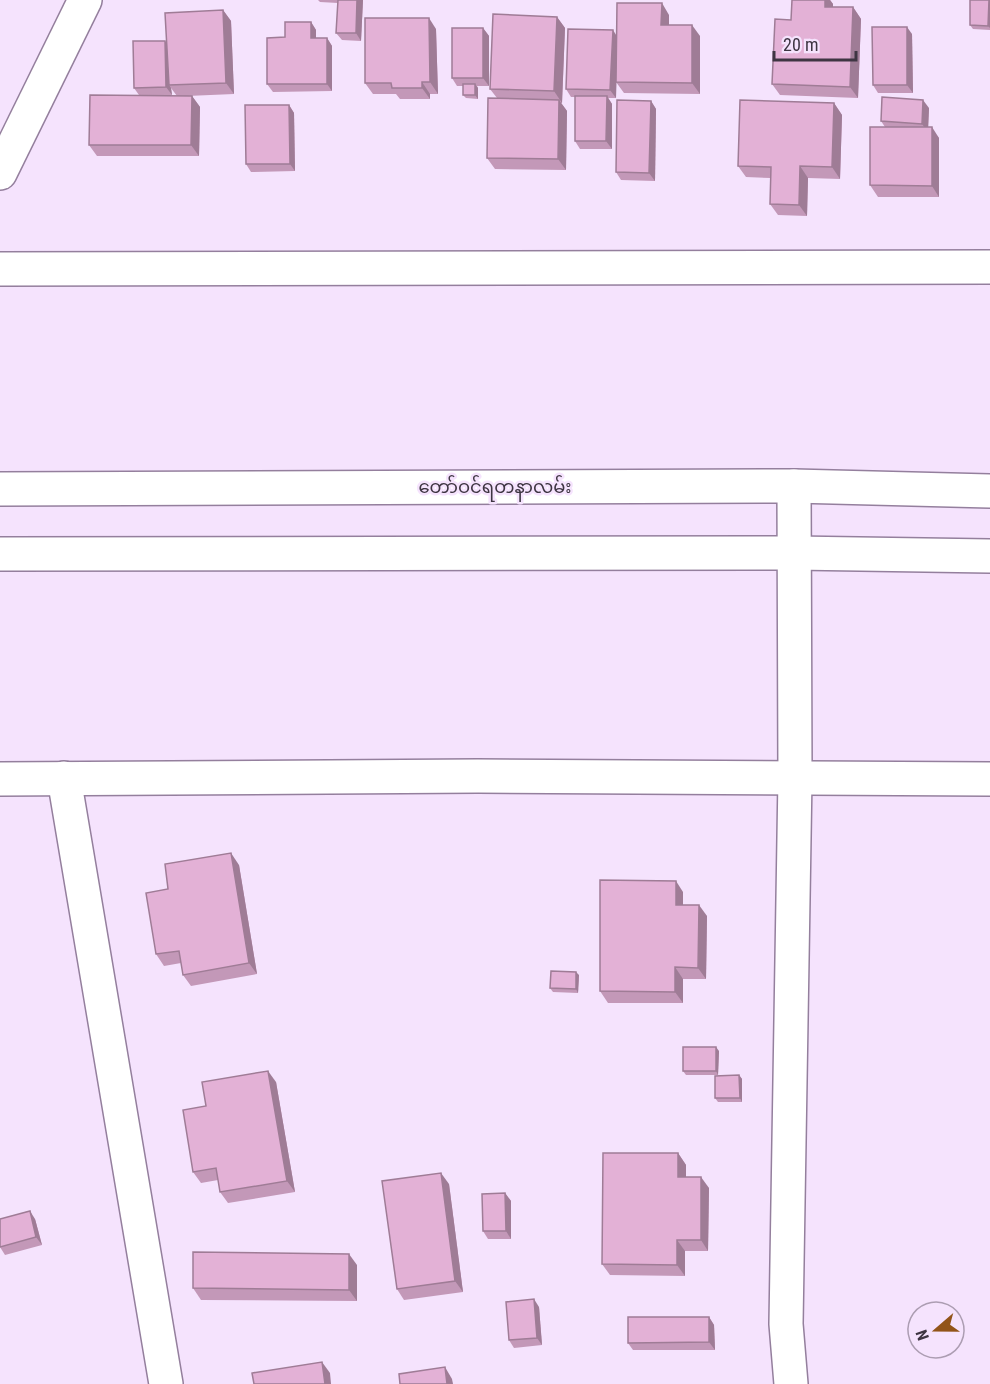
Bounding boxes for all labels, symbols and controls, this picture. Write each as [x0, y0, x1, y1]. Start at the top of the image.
scale bar [774, 24, 856, 62]
text: 20 m [783, 34, 818, 55]
street label: တော်ဝင်ရတနာလမ်း [418, 474, 572, 502]
north arrow [906, 1300, 966, 1360]
text: N [912, 1327, 933, 1343]

